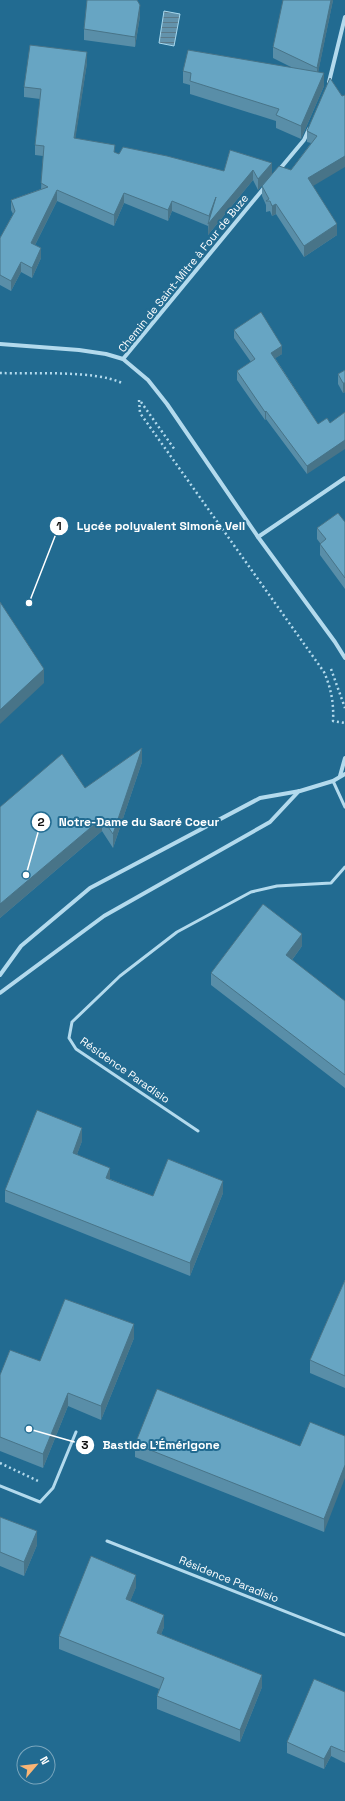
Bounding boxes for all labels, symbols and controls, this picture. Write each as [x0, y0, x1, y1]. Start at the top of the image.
street label: Chemin de Saint-Mitre à Four de Buze [115, 191, 251, 355]
callout: Lycée polyvalent Simone Veil [49, 514, 253, 538]
text: 1 [56, 518, 62, 534]
text: Lycée polyvalent Simone Veil [77, 518, 245, 534]
callout: Notre-Dame du Sacré Coeur [31, 810, 227, 834]
text: 2 [37, 814, 45, 830]
text: Notre-Dame du Sacré Coeur [59, 814, 219, 830]
street label: Résidence Paradisio [77, 1034, 173, 1106]
callout: Bastide L'Émérigone [75, 1433, 228, 1457]
text: 3 [81, 1437, 89, 1453]
text: Bastide L'Émérigone [102, 1437, 220, 1453]
street label: Résidence Paradisio [177, 1553, 281, 1605]
north arrow [16, 1745, 56, 1785]
text: N [37, 1754, 53, 1767]

